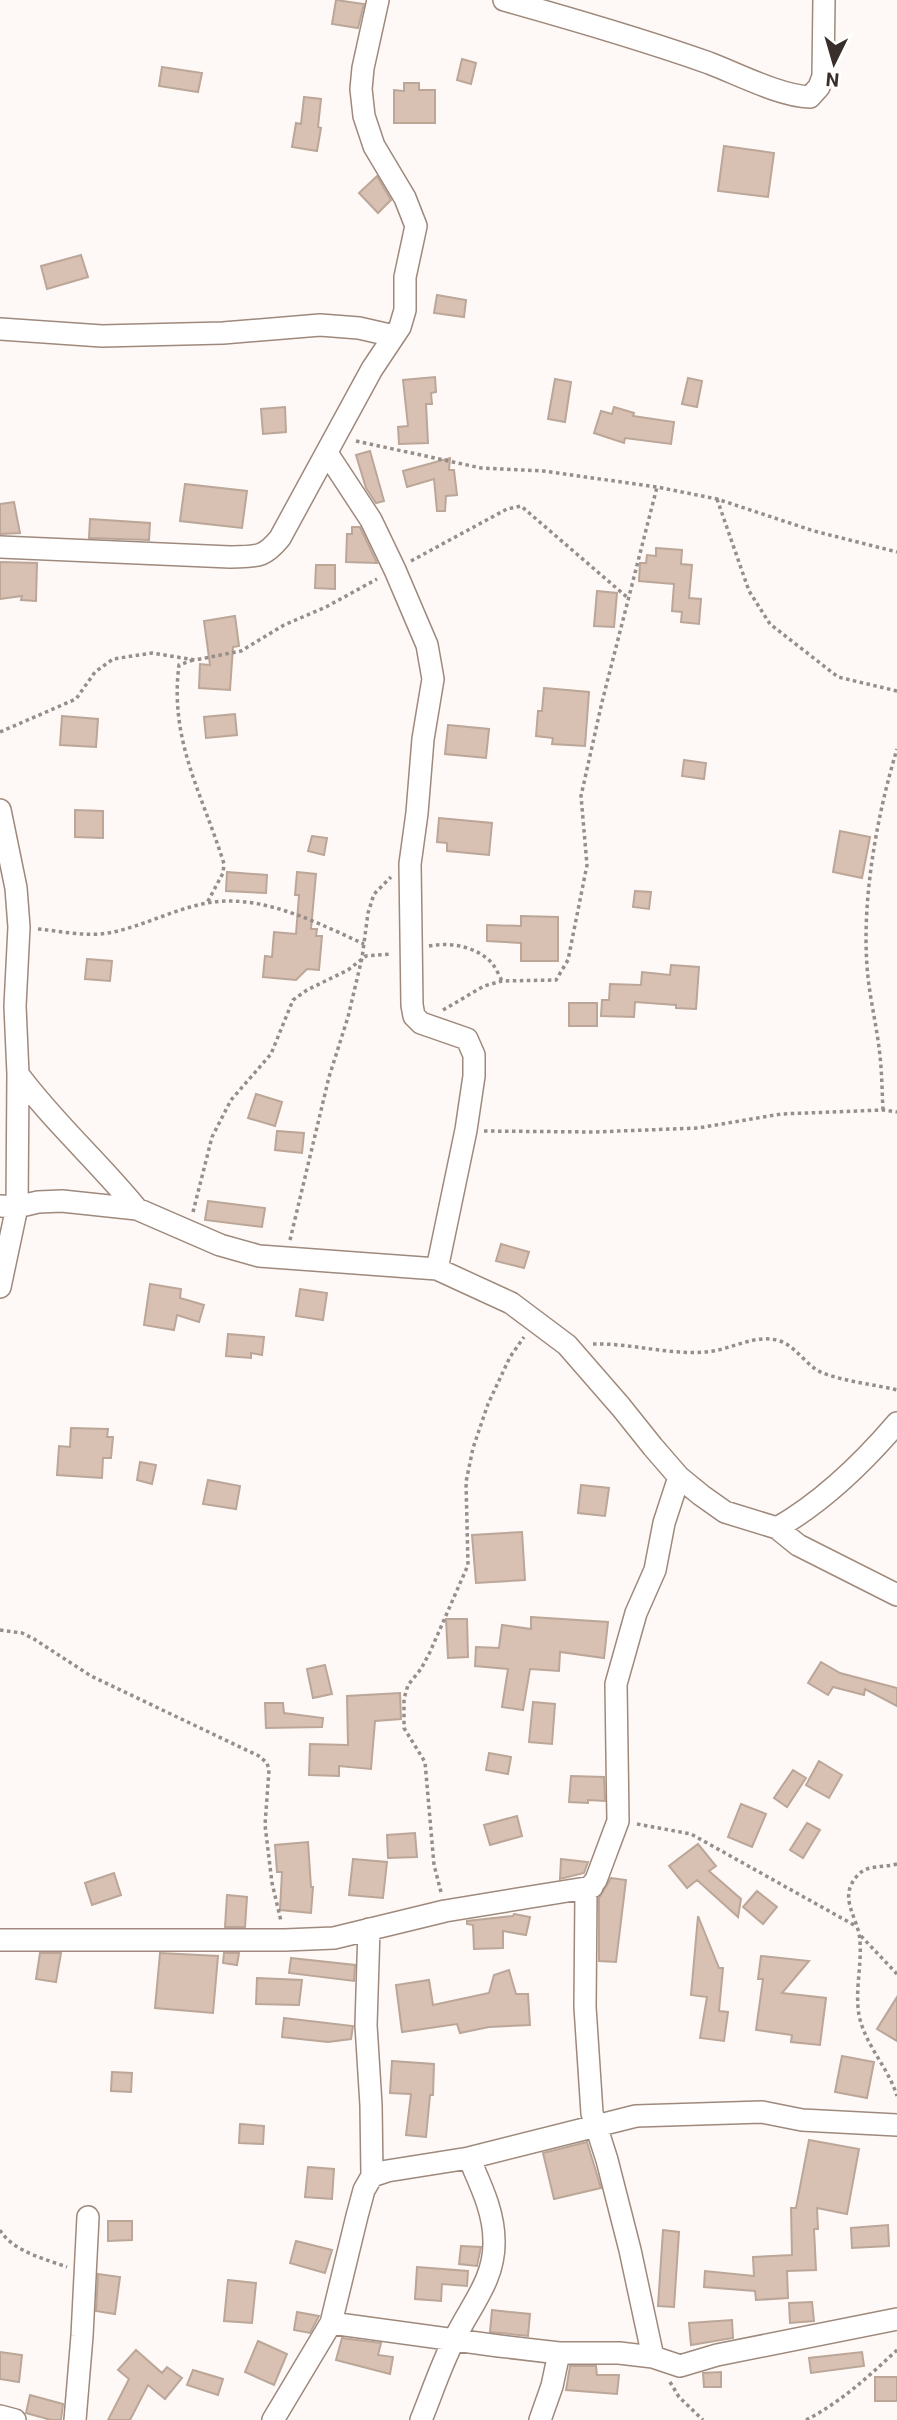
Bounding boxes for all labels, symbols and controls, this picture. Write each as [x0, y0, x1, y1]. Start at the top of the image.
north arrow [799, 28, 869, 98]
text: N [825, 67, 840, 91]

